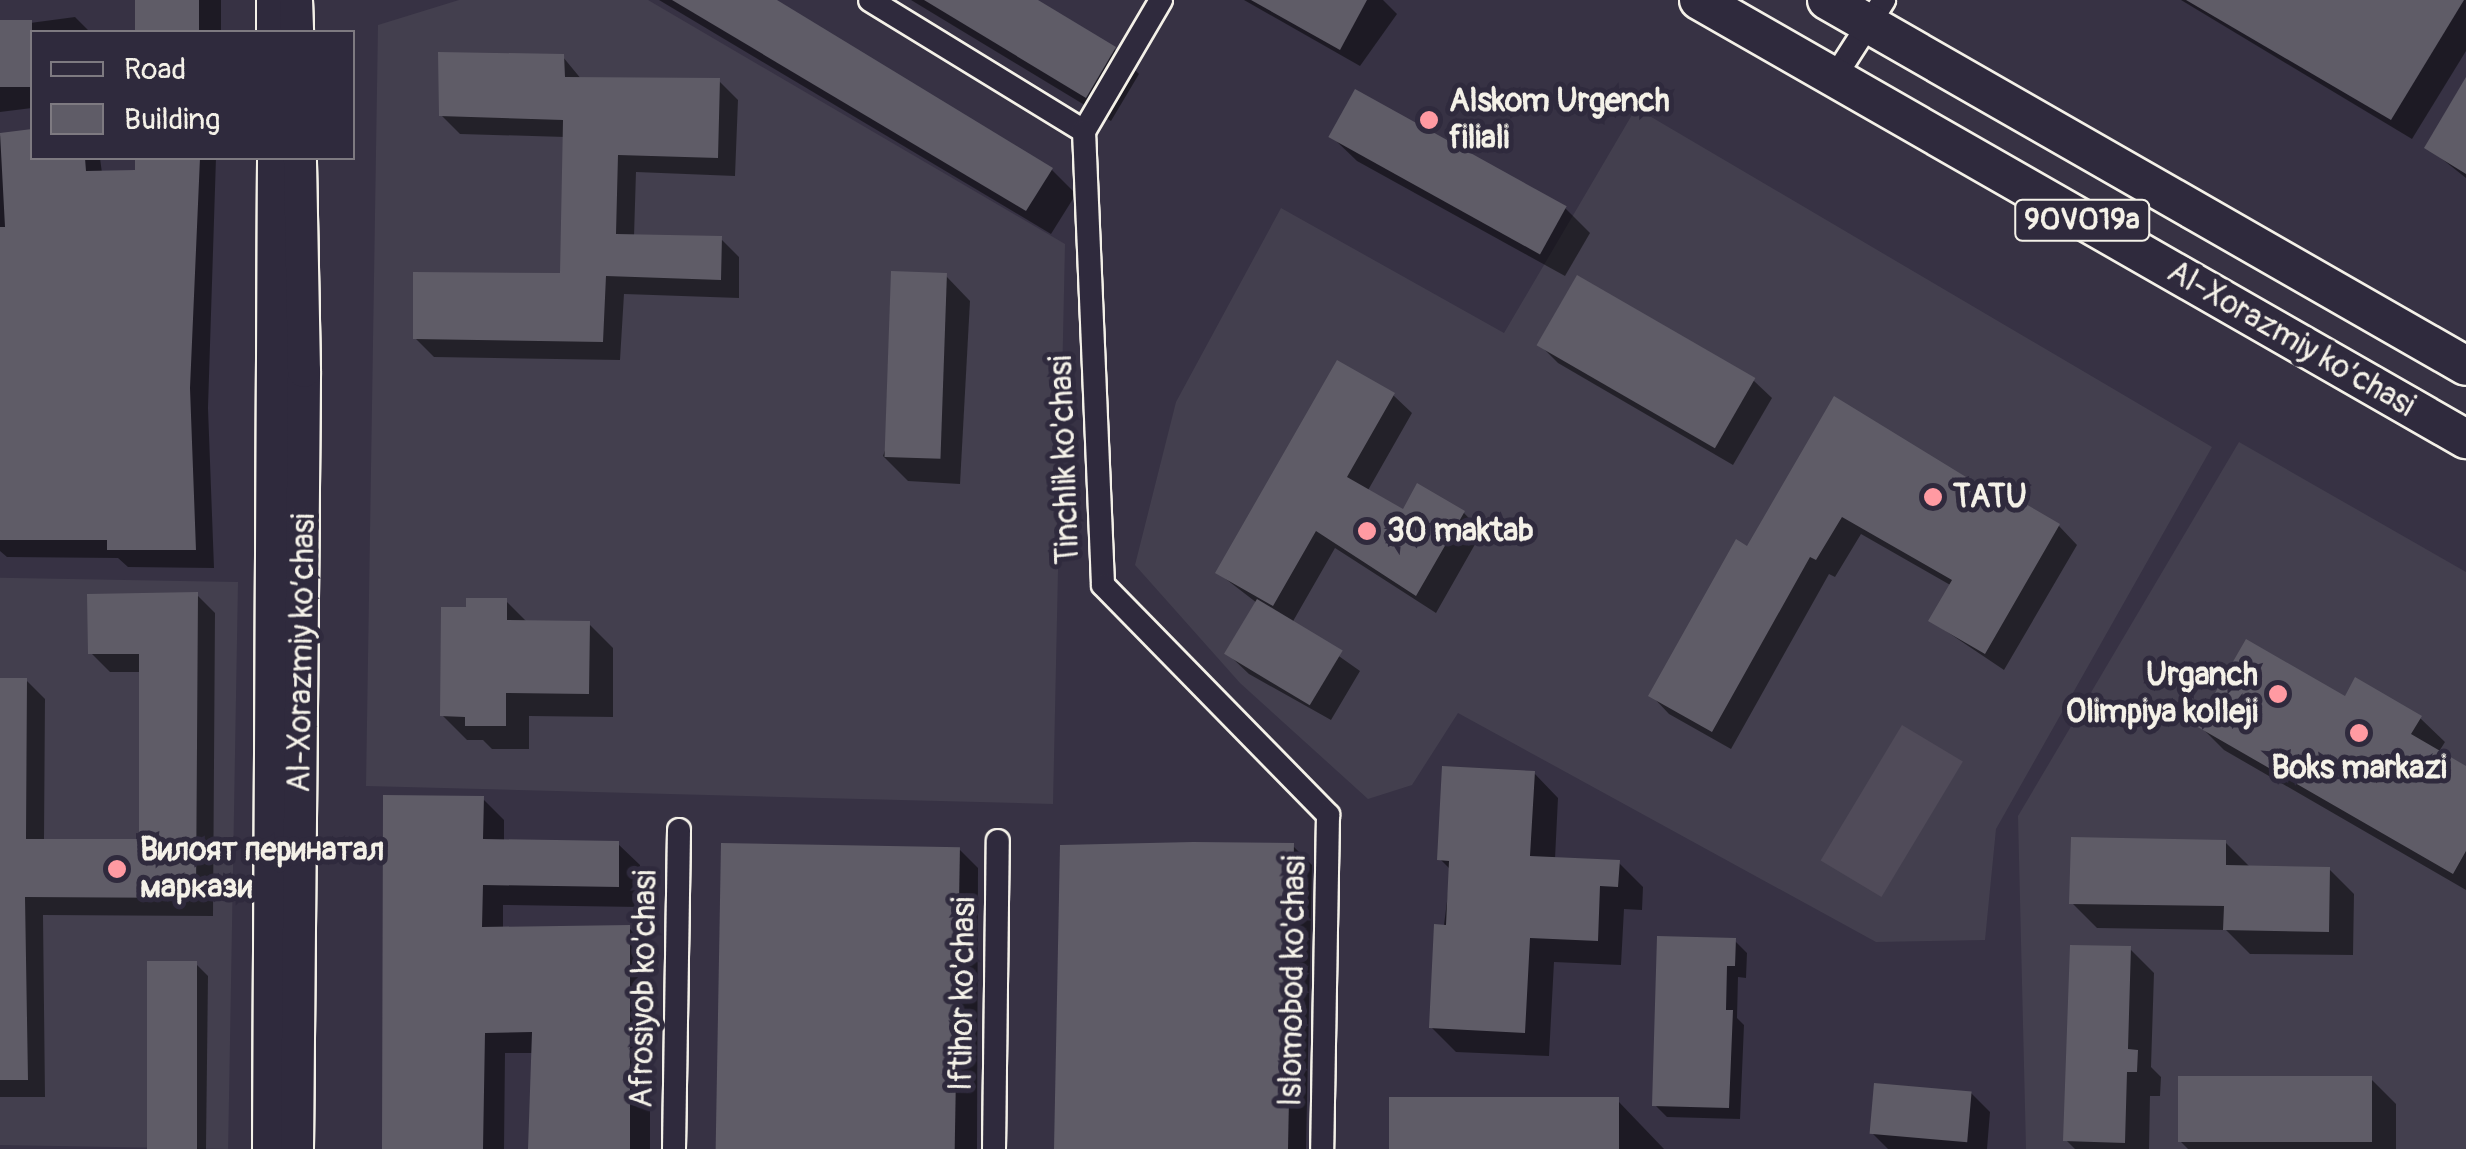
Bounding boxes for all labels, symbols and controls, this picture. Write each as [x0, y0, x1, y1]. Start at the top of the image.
legend [30, 30, 355, 160]
text: Road [124, 51, 186, 88]
place label: Alskom Urgench filiali [1449, 83, 1670, 158]
text: Building [124, 101, 220, 138]
marker: Alskom Urgench filiali [1418, 109, 1440, 131]
road number: 90V019a [2012, 195, 2152, 245]
street label: Al-Xorazmiy ko’chasi [2160, 253, 2422, 425]
street label: Tinchlik ko'chasi [1042, 355, 1088, 565]
place label: TATU [1953, 478, 2027, 516]
marker: TATU [1922, 486, 1944, 508]
place label: 30 maktab [1387, 512, 1534, 550]
street label: Al-Xorazmiy ko’chasi [280, 513, 324, 793]
marker: 30 maktab [1356, 520, 1378, 542]
place label: Urganch Olimpiya kolleji [2066, 657, 2258, 732]
marker: Urganch Olimpiya kolleji [2267, 683, 2289, 705]
marker: Boks markazi [2348, 722, 2370, 744]
place label: Boks markazi [2271, 749, 2447, 787]
place label: Вилоят перинатал маркази [140, 832, 384, 907]
street label: Islomobod ko'chasi [1272, 855, 1314, 1107]
marker: Вилоят перинатал маркази [104, 856, 130, 882]
street label: Afrosiyob ko'chasi [623, 870, 665, 1108]
street label: Iftihor ko'chasi [942, 897, 984, 1091]

